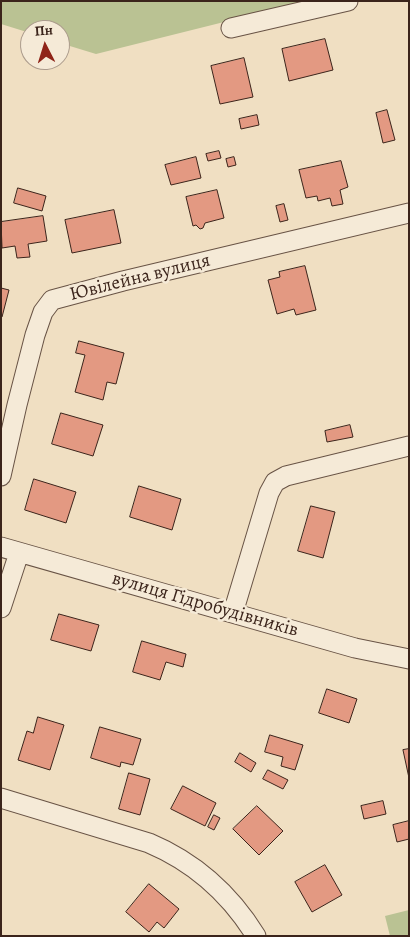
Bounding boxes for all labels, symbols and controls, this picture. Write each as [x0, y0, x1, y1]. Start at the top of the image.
north arrow [20, 20, 70, 70]
text: Пн [34, 20, 54, 41]
street label: Ювілейна вулиця [67, 250, 213, 306]
street label: вулиця Гідробудівників [109, 567, 301, 643]

